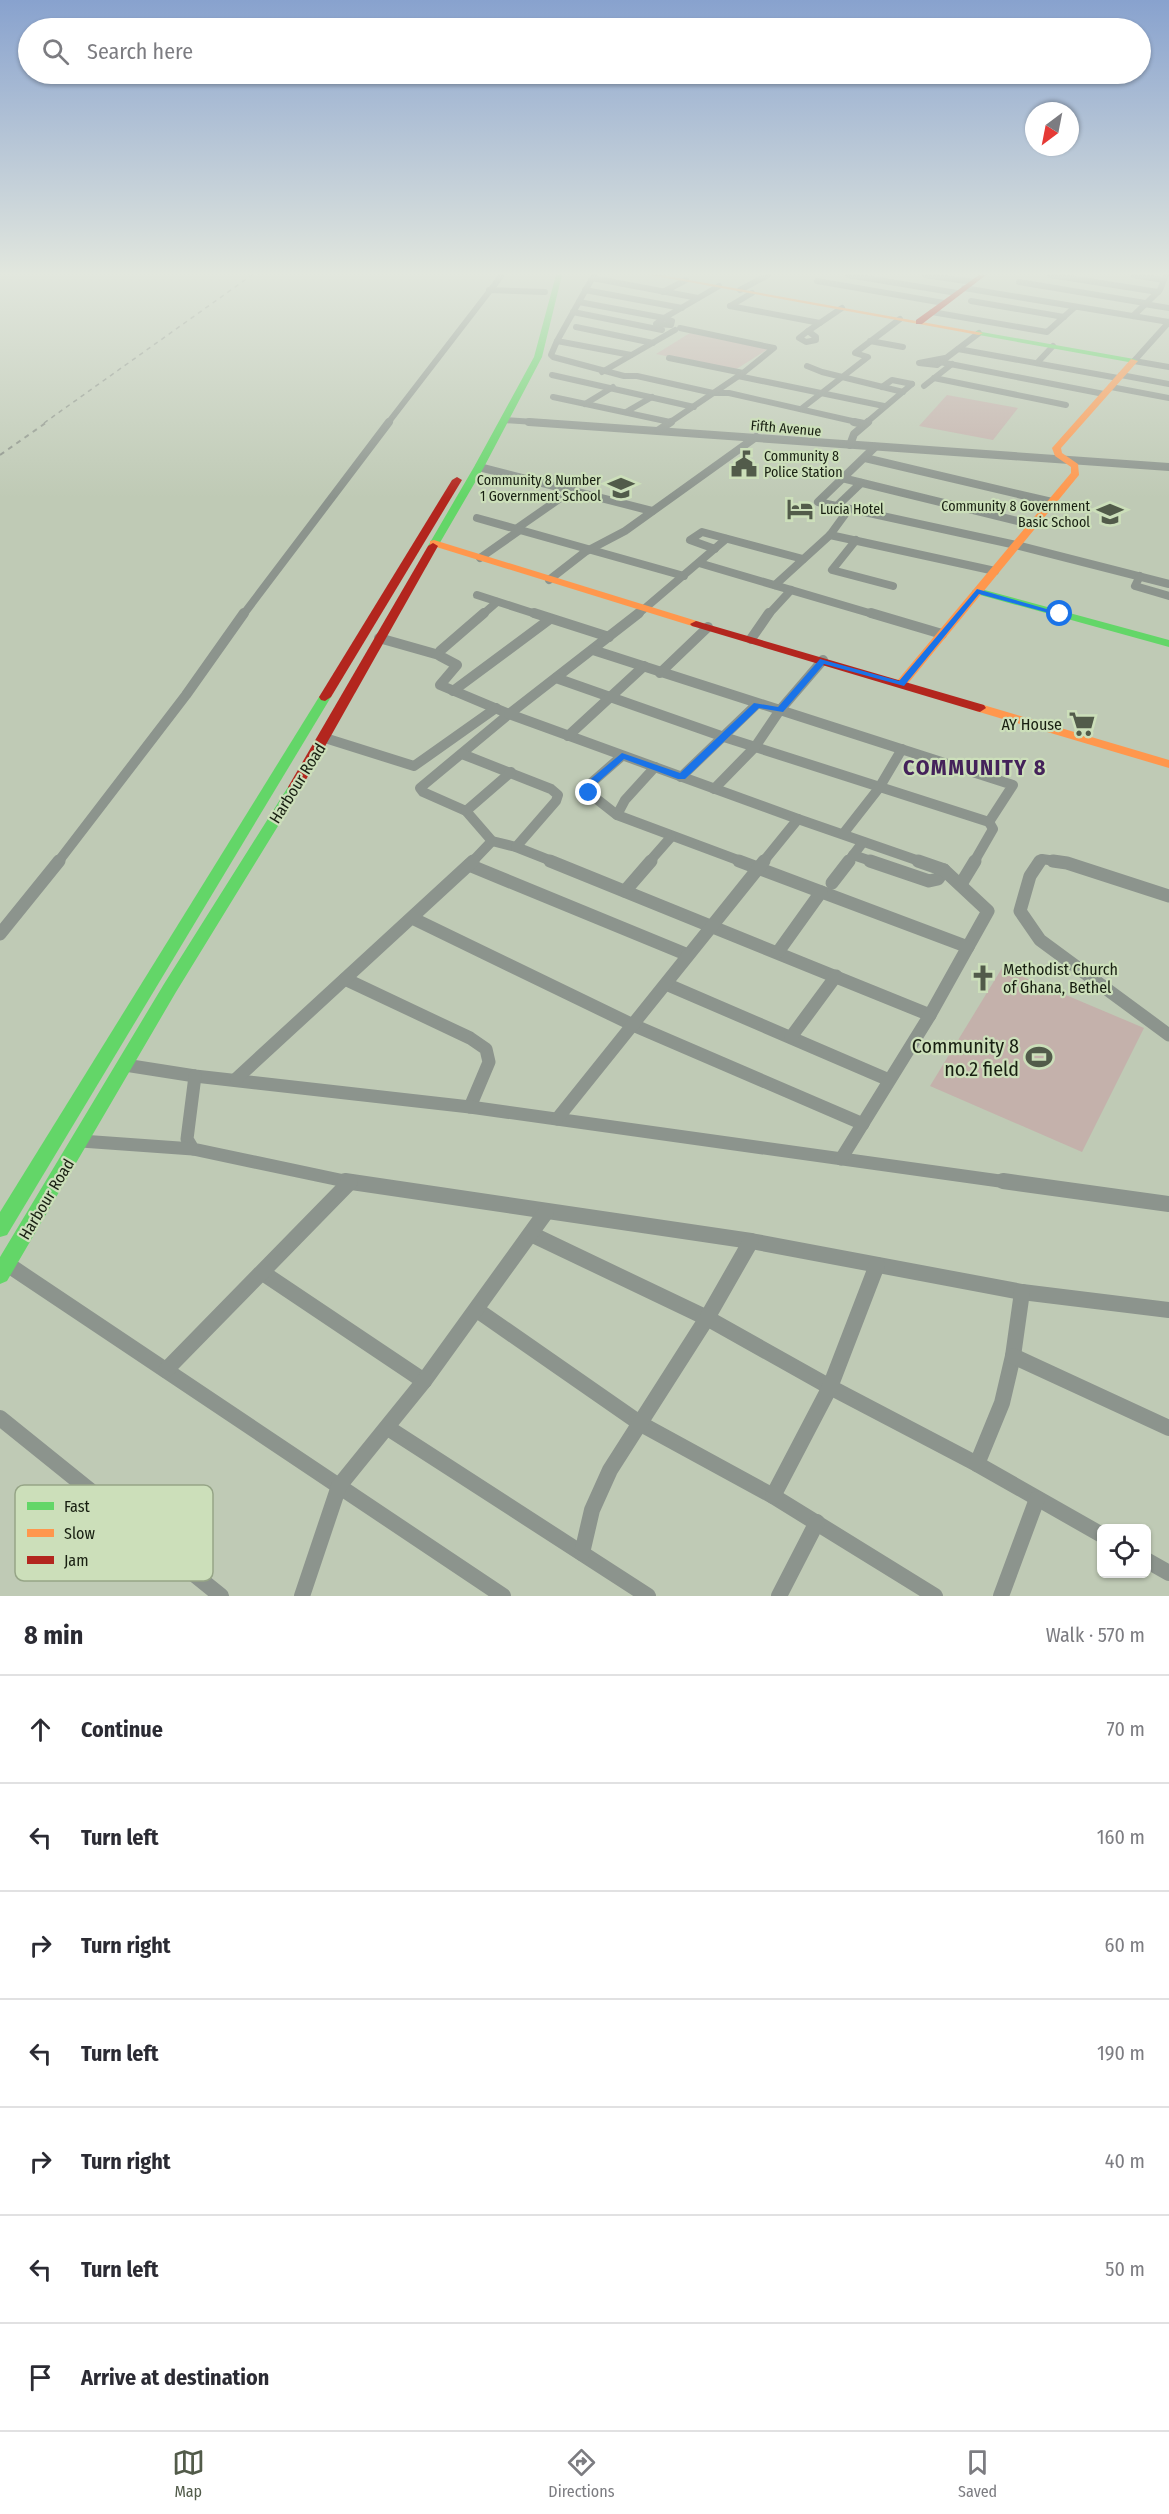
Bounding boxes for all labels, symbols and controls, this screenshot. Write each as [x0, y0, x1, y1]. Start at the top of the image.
search box [18, 18, 1151, 84]
icon: search [39, 35, 72, 68]
text: Search here [87, 38, 193, 65]
north arrow [1025, 102, 1079, 156]
street label: Fifth Avenue [750, 417, 822, 440]
place label: Community 8 Police Station [764, 448, 843, 481]
public building icon: Community 8 Police Station [729, 449, 759, 479]
place label: Community 8 Number 1 Government School [477, 472, 601, 505]
school or university icon: Community 8 Number 1 Government School [606, 473, 636, 503]
hotel icon: Lucia Hotel [785, 494, 815, 524]
place label: Community 8 Government Basic School [941, 498, 1090, 531]
school or university icon: Community 8 Government Basic School [1095, 499, 1125, 529]
place label: Lucia Hotel [820, 501, 884, 518]
route start [1046, 600, 1072, 626]
supermarket icon: AY House [1067, 709, 1097, 739]
place label: AY House [1001, 715, 1062, 734]
street label: Harbour Road [265, 740, 330, 827]
district label: COMMUNITY 8 [903, 754, 1047, 781]
route end [575, 779, 601, 805]
place label: Methodist Church of Ghana, Bethel [1003, 960, 1118, 997]
church icon: Methodist Church of Ghana, Bethel [968, 963, 998, 993]
place label: Community 8 no.2 field [912, 1034, 1019, 1081]
sports icon: Community 8 no.2 field [1024, 1042, 1054, 1072]
street label: Harbour Road [15, 1155, 78, 1243]
legend [15, 1485, 213, 1581]
text: Fast [64, 1497, 91, 1516]
text: Slow [64, 1524, 95, 1543]
map controls [1097, 1524, 1151, 1578]
button: locate [1097, 1524, 1151, 1578]
text: Jam [64, 1551, 89, 1570]
text: 8 min [24, 1620, 83, 1651]
text: Walk · 570 m [1046, 1623, 1145, 1647]
icon: ahead [24, 1713, 57, 1746]
text: Continue [81, 1716, 163, 1743]
text: 70 m [1107, 1717, 1145, 1741]
icon: left [24, 1821, 57, 1854]
text: Turn left [81, 1824, 159, 1851]
text: 160 m [1097, 1825, 1145, 1849]
icon: right [24, 1929, 57, 1962]
text: Turn right [81, 1932, 170, 1959]
text: 60 m [1105, 1933, 1145, 1957]
icon: left [24, 2037, 57, 2070]
text: Turn left [81, 2040, 159, 2067]
text: 190 m [1097, 2041, 1145, 2065]
icon: right [24, 2145, 57, 2178]
text: Turn right [81, 2148, 170, 2175]
text: 40 m [1105, 2149, 1145, 2173]
icon: left [24, 2253, 57, 2286]
text: Turn left [81, 2256, 159, 2283]
text: 50 m [1105, 2257, 1145, 2281]
icon: arrive [24, 2361, 57, 2394]
text: Arrive at destination [81, 2364, 269, 2391]
tab: Map [172, 2446, 205, 2501]
tab: Directions [548, 2446, 615, 2501]
tab: Saved [958, 2446, 997, 2501]

